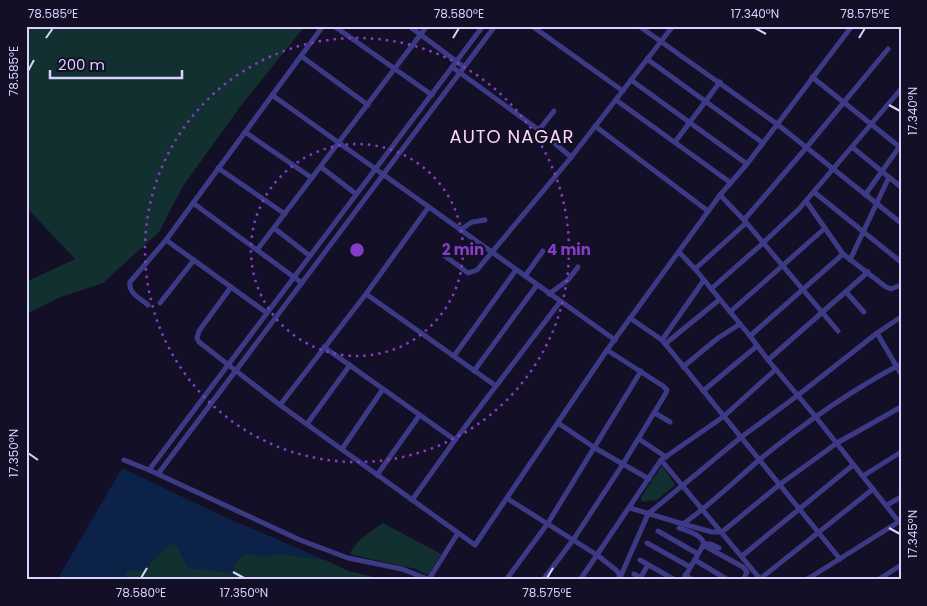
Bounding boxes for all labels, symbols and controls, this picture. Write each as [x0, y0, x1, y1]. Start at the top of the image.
text: 78.585°E [28, 5, 78, 22]
text: 78.580°E [434, 5, 484, 22]
text: 17.340°N [731, 5, 779, 22]
text: 78.575°E [840, 5, 890, 22]
text: 78.585°E [5, 46, 22, 96]
scale bar [50, 48, 182, 80]
text: 200 m [58, 54, 105, 75]
text: 17.340°N [904, 87, 921, 135]
district label: AUTO NAGAR [450, 124, 574, 149]
text: 2 min [442, 239, 484, 260]
text: 4 min [547, 239, 591, 260]
centre of rings [348, 241, 366, 259]
text: 17.350°N [5, 429, 22, 477]
text: 17.345°N [904, 510, 921, 558]
text: 78.580°E [116, 584, 166, 601]
text: 17.350°N [220, 584, 268, 601]
text: 78.575°E [522, 584, 572, 601]

